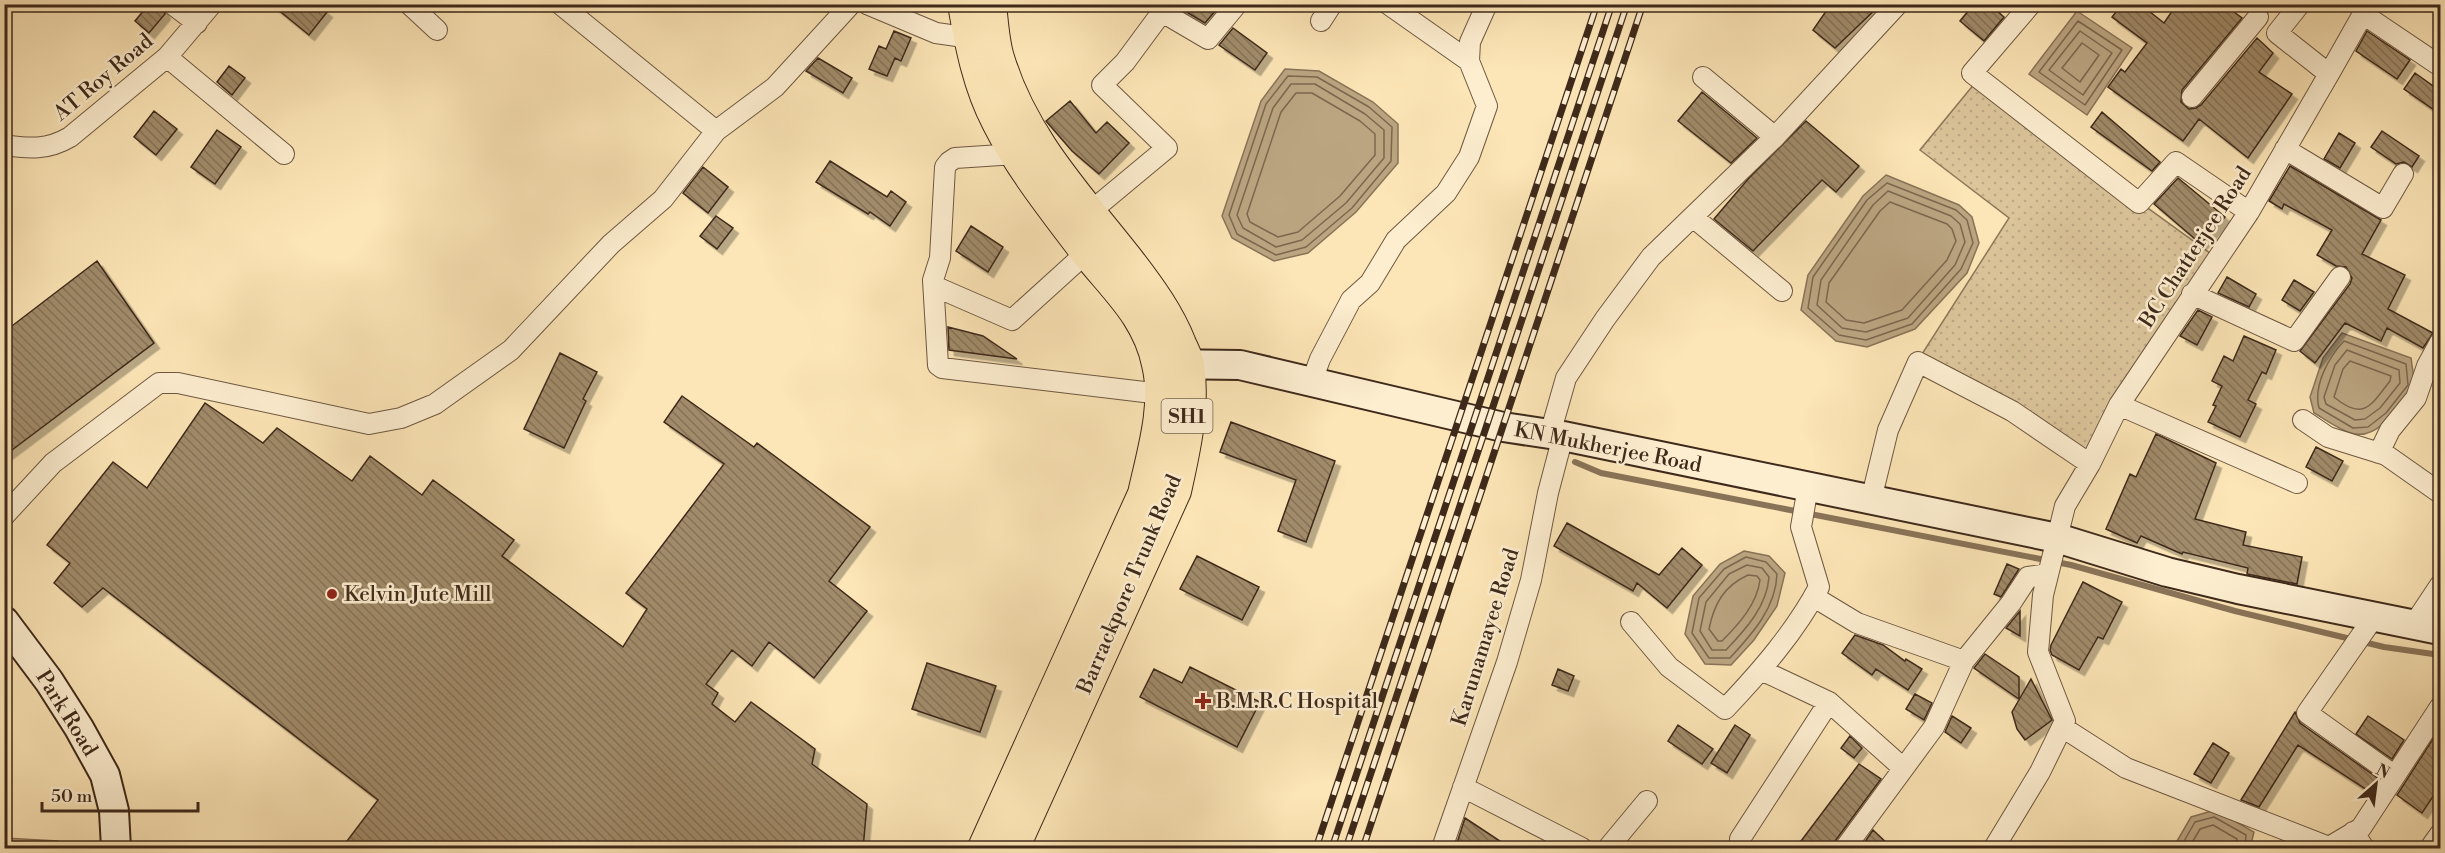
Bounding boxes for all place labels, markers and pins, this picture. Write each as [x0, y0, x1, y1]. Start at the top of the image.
place label: Kelvin Jute Mill [344, 582, 492, 608]
marker: Kelvin Jute Mill [325, 587, 339, 601]
place label: B.M.R.C Hospital [1215, 689, 1378, 715]
marker: B.M.R.C Hospital [1194, 692, 1212, 710]

